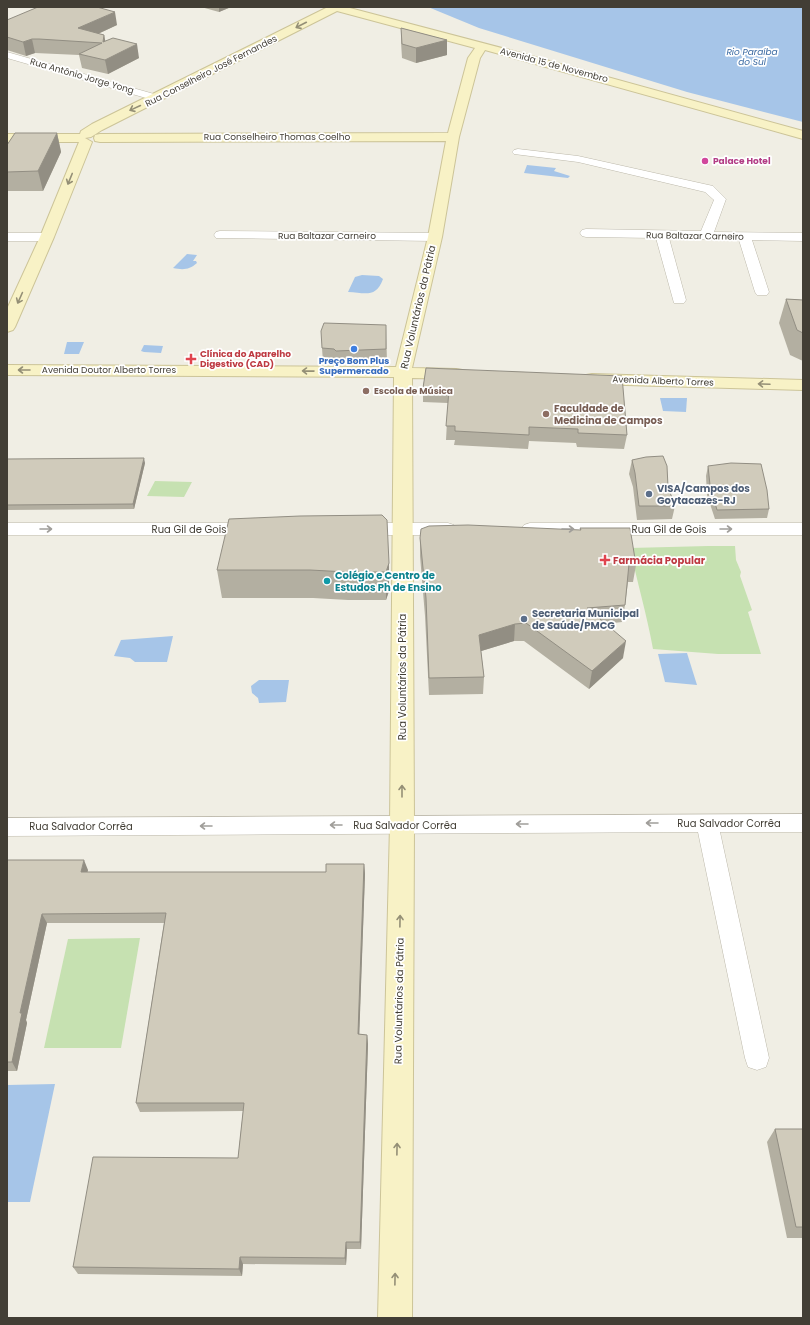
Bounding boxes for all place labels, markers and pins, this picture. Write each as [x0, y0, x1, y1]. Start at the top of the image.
place label: Palace Hotel [713, 155, 771, 167]
marker: Palace Hotel [700, 156, 710, 166]
marker: Preço Bom Plus Supermercado [349, 344, 359, 354]
place label: Clínica do Aparelho Digestivo (CAD) [200, 348, 291, 370]
marker: Clínica do Aparelho Digestivo (CAD) [185, 353, 197, 365]
place label: Preço Bom Plus Supermercado [319, 355, 389, 377]
place label: Escola de Música [374, 385, 453, 397]
marker: Escola de Música [361, 386, 371, 396]
place label: Faculdade de Medicina de Campos [554, 401, 663, 428]
marker: Faculdade de Medicina de Campos [541, 409, 551, 419]
place label: VISA/Campos dos Goytacazes-RJ [657, 481, 750, 508]
marker: VISA/Campos dos Goytacazes-RJ [644, 489, 654, 499]
place label: Farmácia Popular [613, 553, 706, 568]
marker: Farmácia Popular [600, 555, 610, 565]
place label: Colégio e Centro de Estudos Ph de Ensino [335, 568, 442, 595]
marker: Colégio e Centro de Estudos Ph de Ensino [322, 576, 332, 586]
place label: Secretaria Municipal de Saúde/PMCG [532, 606, 639, 633]
marker: Secretaria Municipal de Saúde/PMCG [519, 614, 529, 624]

